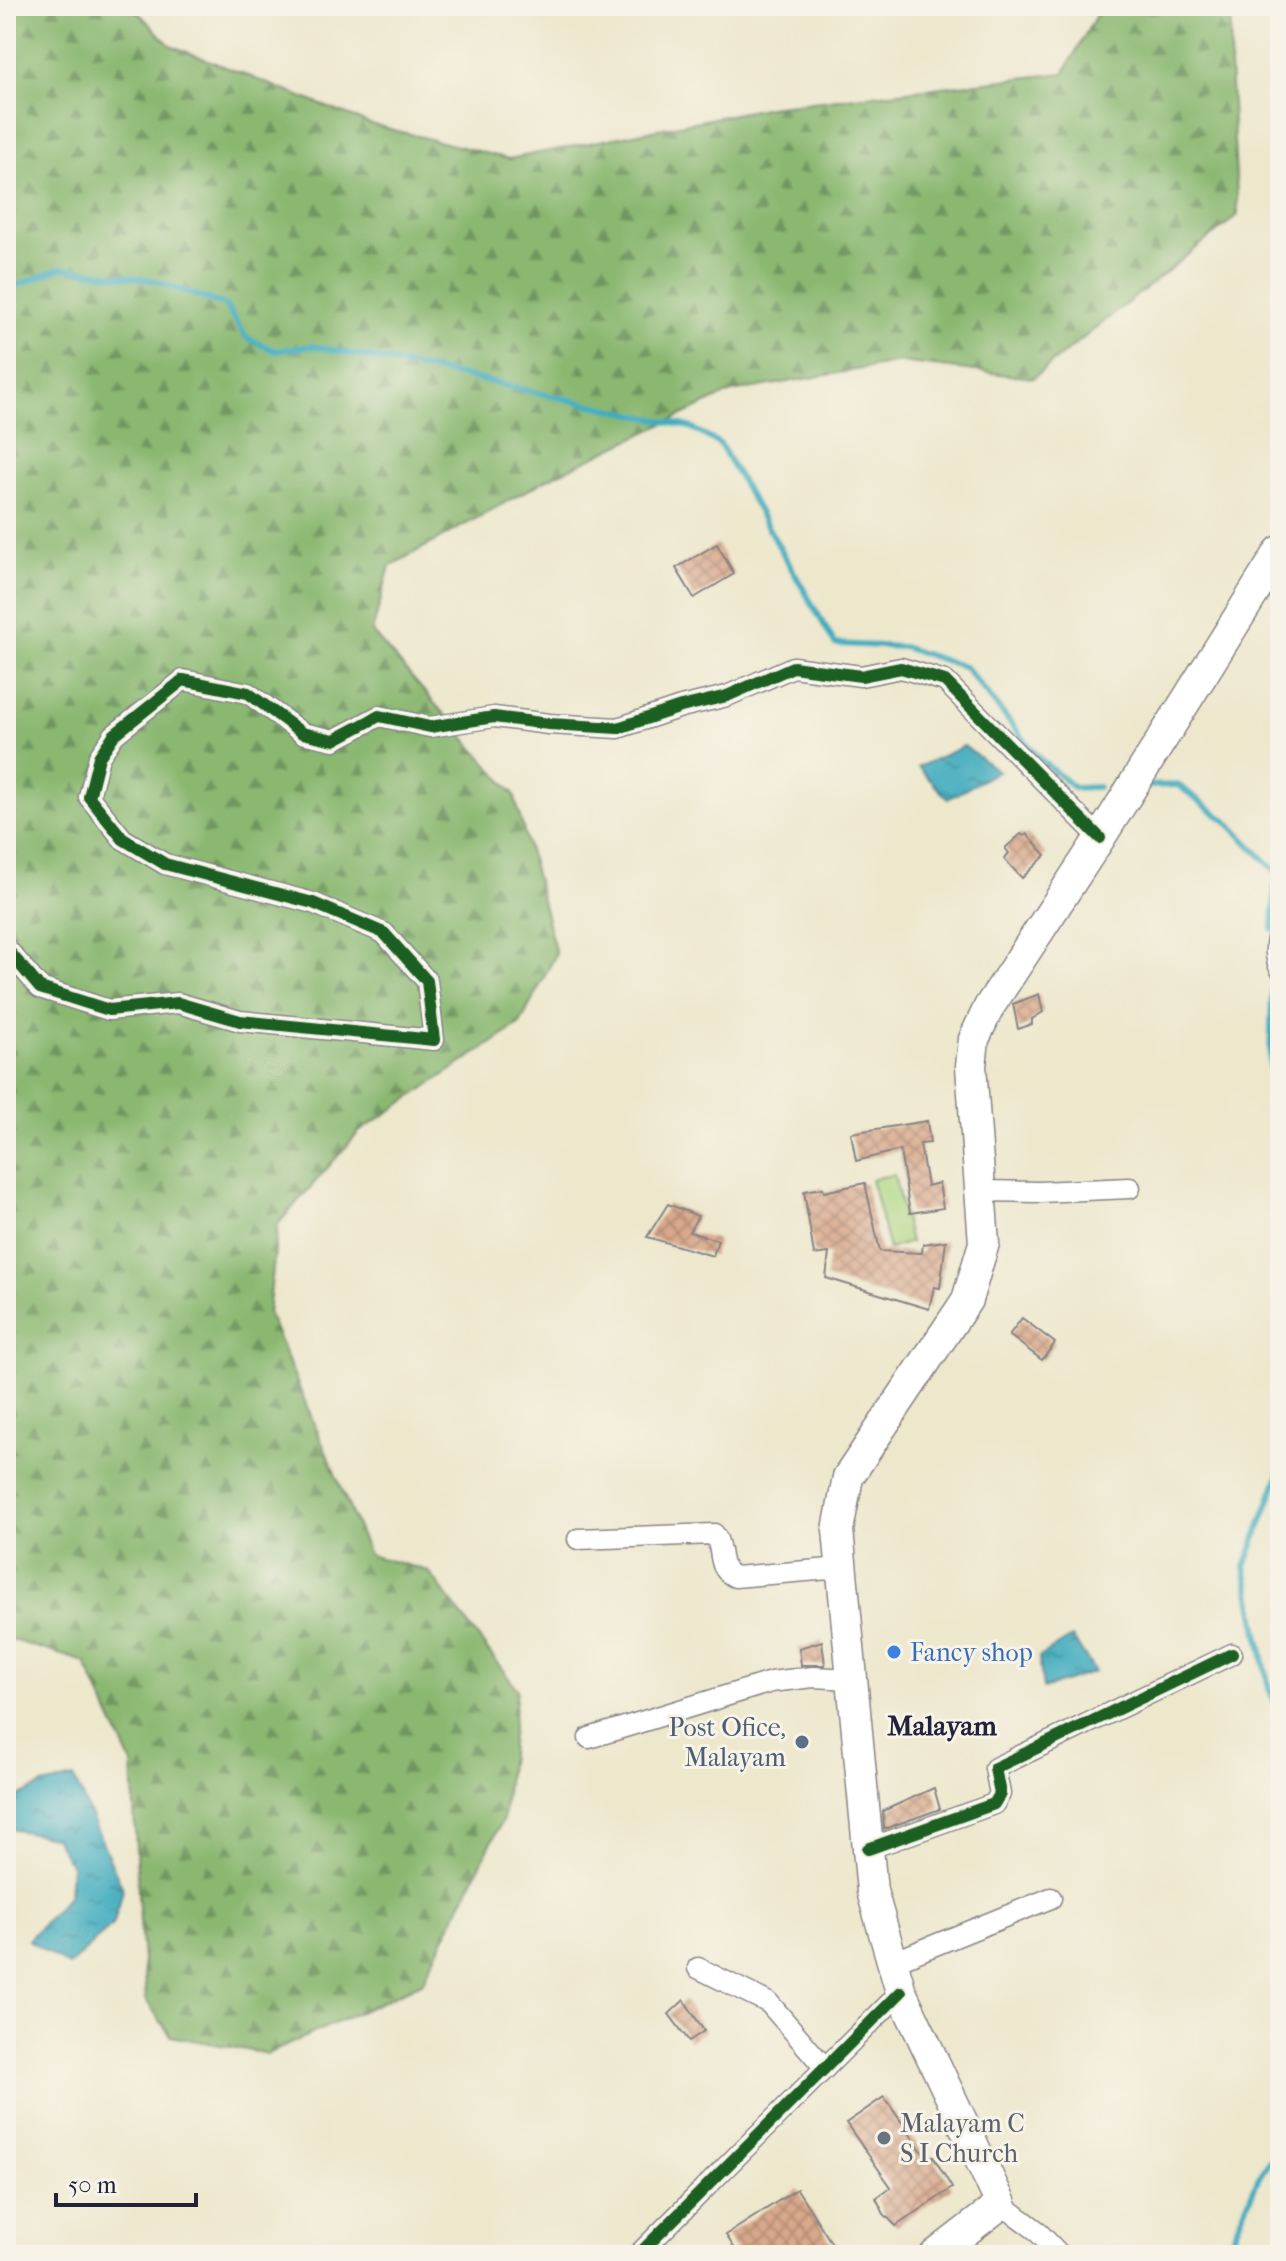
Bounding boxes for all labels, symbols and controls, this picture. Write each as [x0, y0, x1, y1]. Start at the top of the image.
place label: Fancy shop [910, 1637, 1033, 1668]
marker: Fancy shop [885, 1643, 903, 1661]
district label: Malayam [887, 1709, 998, 1742]
place label: Post Ofice, Malayam [668, 1712, 786, 1773]
marker: Post Ofice, Malayam [793, 1733, 811, 1751]
place label: Malayam C S I Church [900, 2108, 1025, 2169]
marker: Malayam C S I Church [875, 2129, 893, 2147]
scale bar [56, 2157, 196, 2207]
text: 50 m [68, 2171, 117, 2199]

